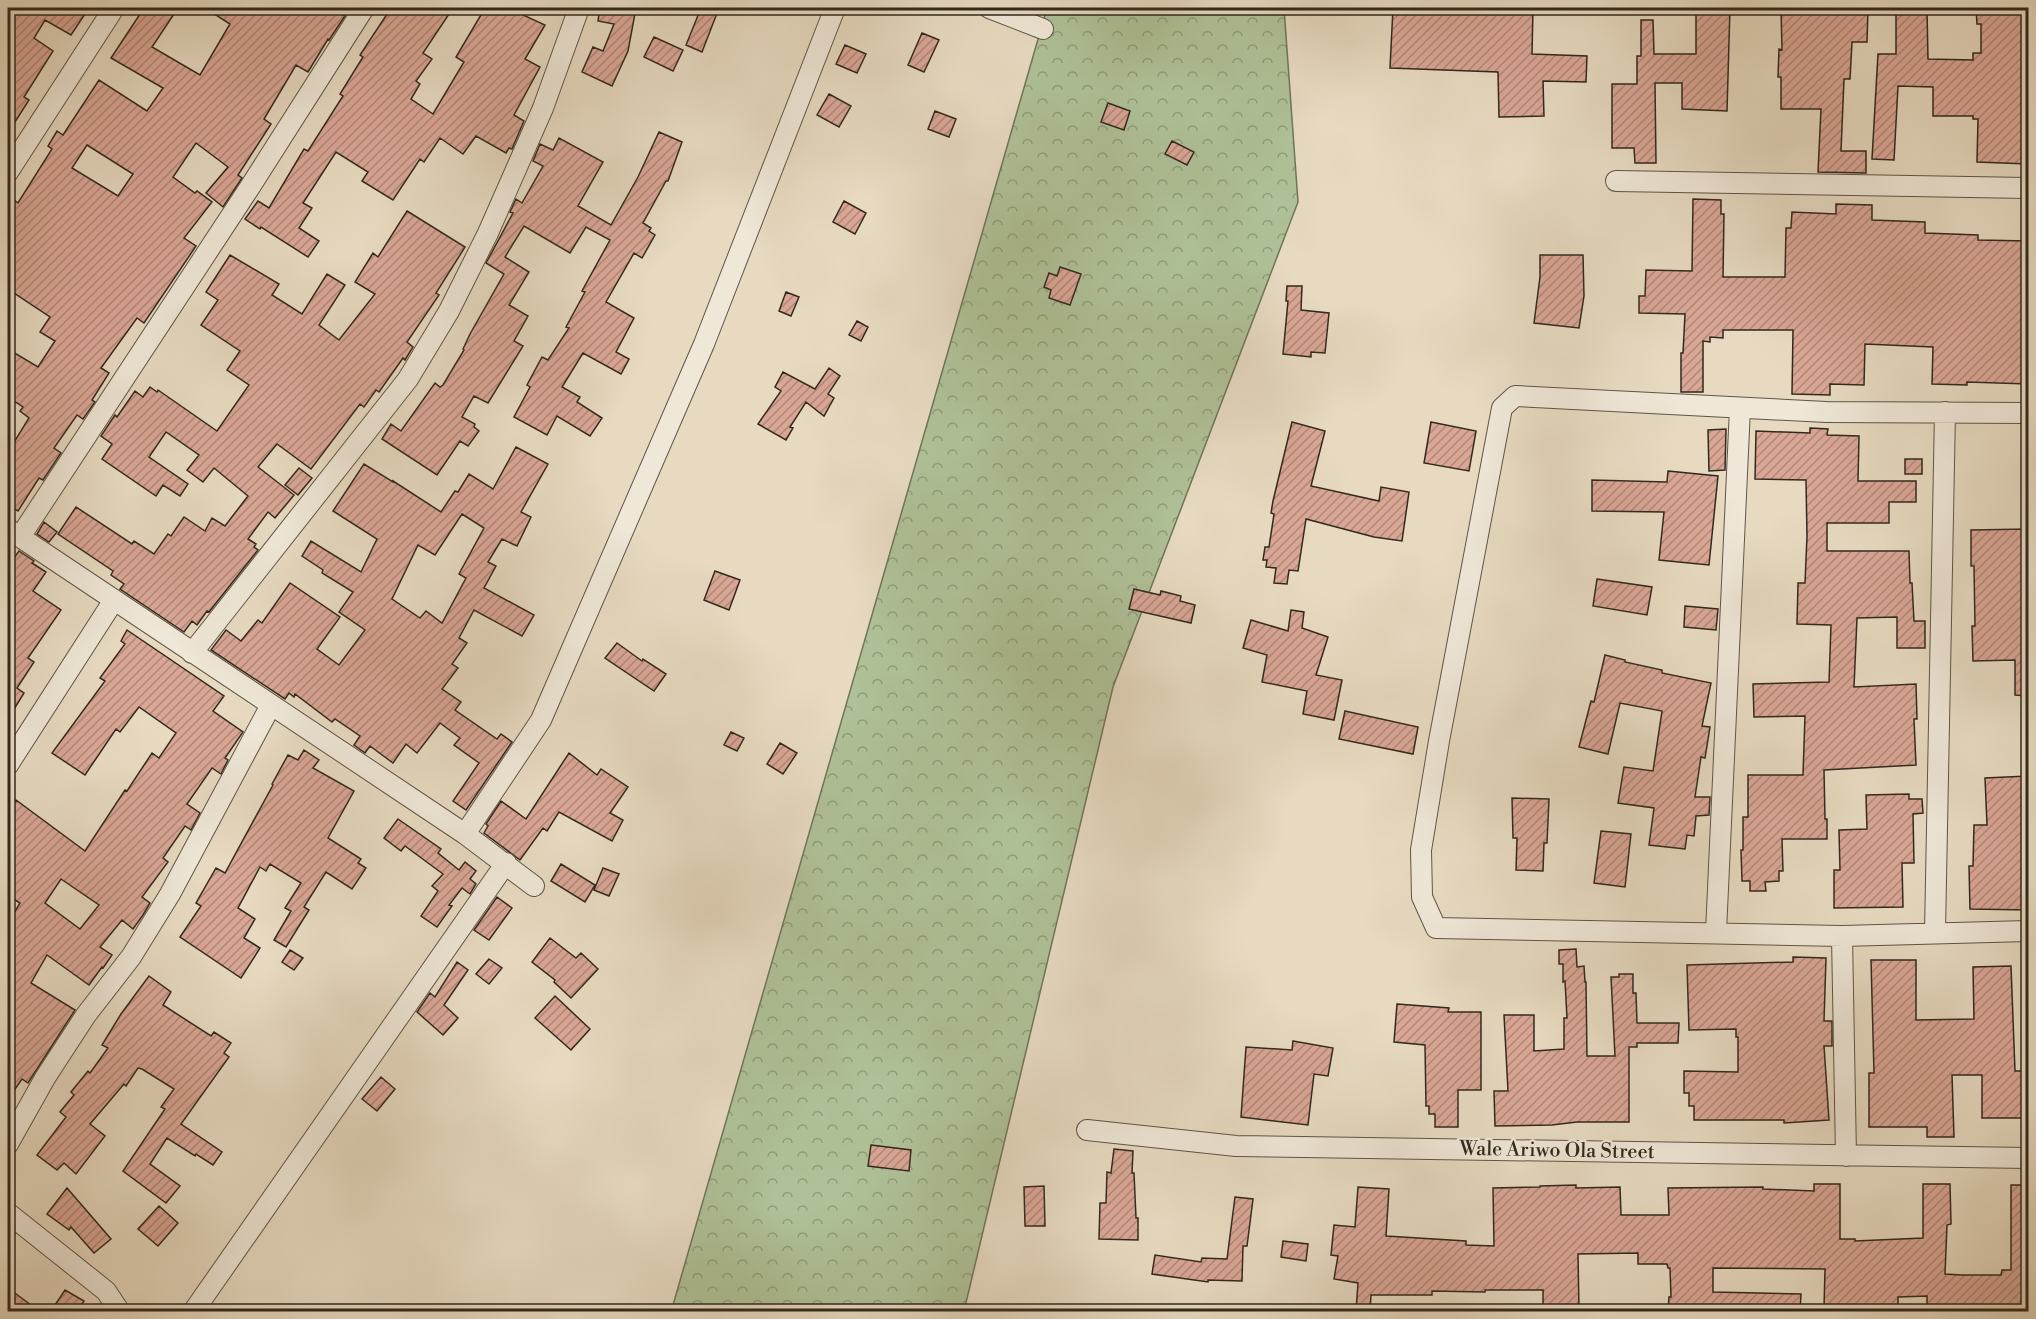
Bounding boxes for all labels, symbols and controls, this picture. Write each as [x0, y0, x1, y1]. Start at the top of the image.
street label: Wale Ariwo Ola Street [1458, 1137, 1655, 1165]

